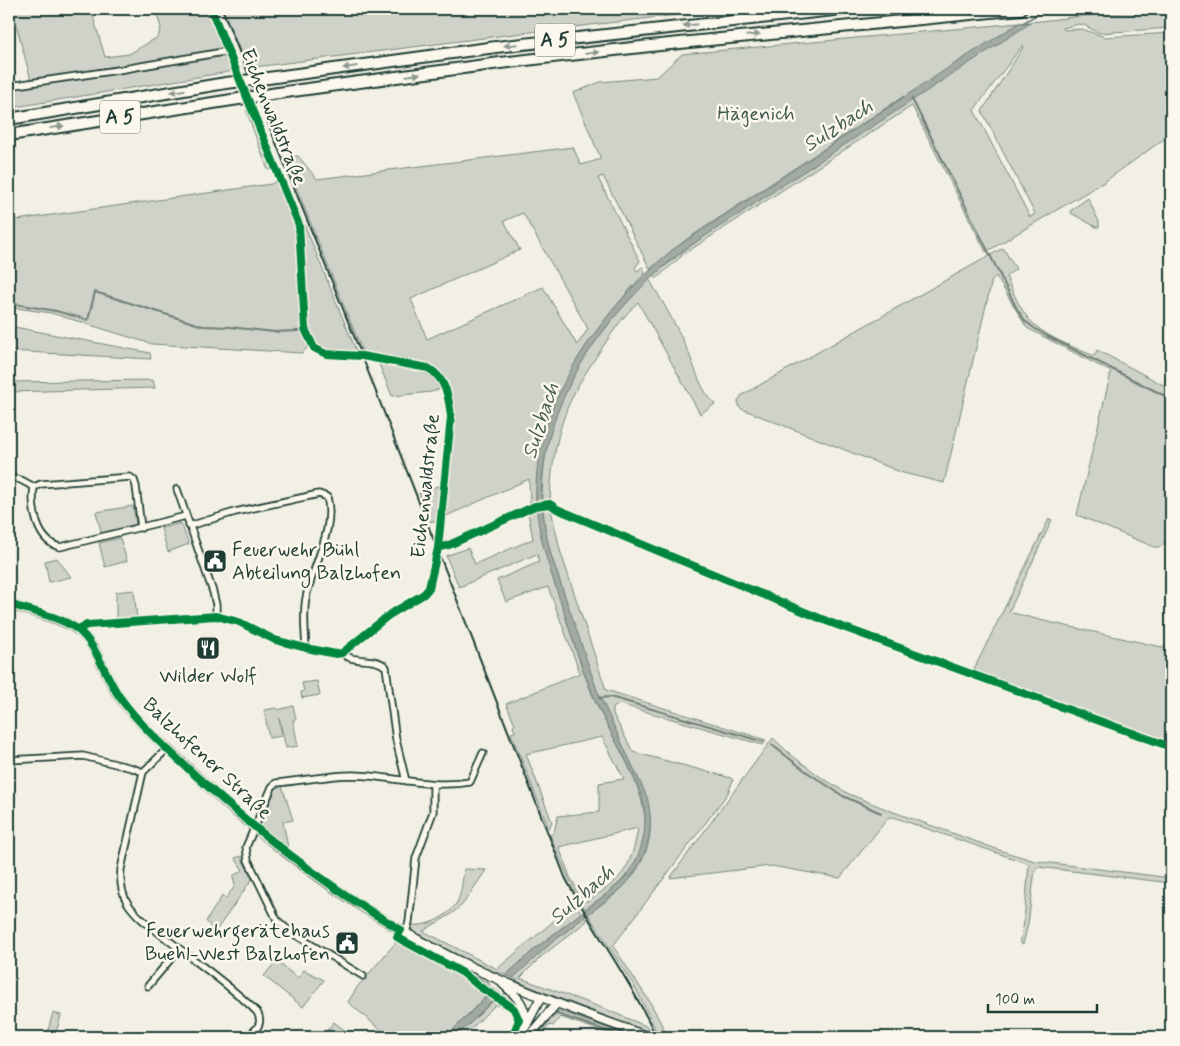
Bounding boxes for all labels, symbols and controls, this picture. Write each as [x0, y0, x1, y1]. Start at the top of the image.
one-way arrow [681, 21, 697, 29]
road number: A 5 [535, 24, 575, 56]
one-way arrow [745, 31, 761, 39]
one-way arrow [503, 41, 519, 49]
street label: Eichenwaldstraße [233, 45, 313, 190]
one-way arrow [584, 49, 600, 57]
one-way arrow [342, 63, 358, 71]
one-way arrow [405, 70, 421, 78]
one-way arrow [169, 87, 185, 95]
water label: Sulzbach [798, 93, 879, 159]
road number: A 5 [100, 100, 140, 134]
park label: Hägenich [717, 101, 795, 128]
one-way arrow [49, 123, 65, 131]
water label: Sulzbach [516, 379, 567, 462]
street label: Eichenwaldstraße [405, 412, 447, 560]
place label: Feuerwehr Bühl Abteilung Balzhofen [232, 537, 401, 588]
public building icon: Feuerwehr Bühl Abteilung Balzhofen [202, 548, 228, 574]
restaurant icon: Wilder Wolf [195, 635, 221, 661]
place label: Wilder Wolf [159, 663, 257, 690]
street label: Balzhofener Straße [137, 692, 278, 826]
water label: Sulzbach [543, 859, 621, 931]
place label: Feuerwehrgerätehaus Buehl-West Balzhofen [145, 918, 330, 968]
public building icon: Feuerwehrgerätehaus Buehl-West Balzhofen [334, 930, 360, 956]
scale bar [988, 981, 1096, 1013]
text: 100 m [995, 990, 1035, 1010]

